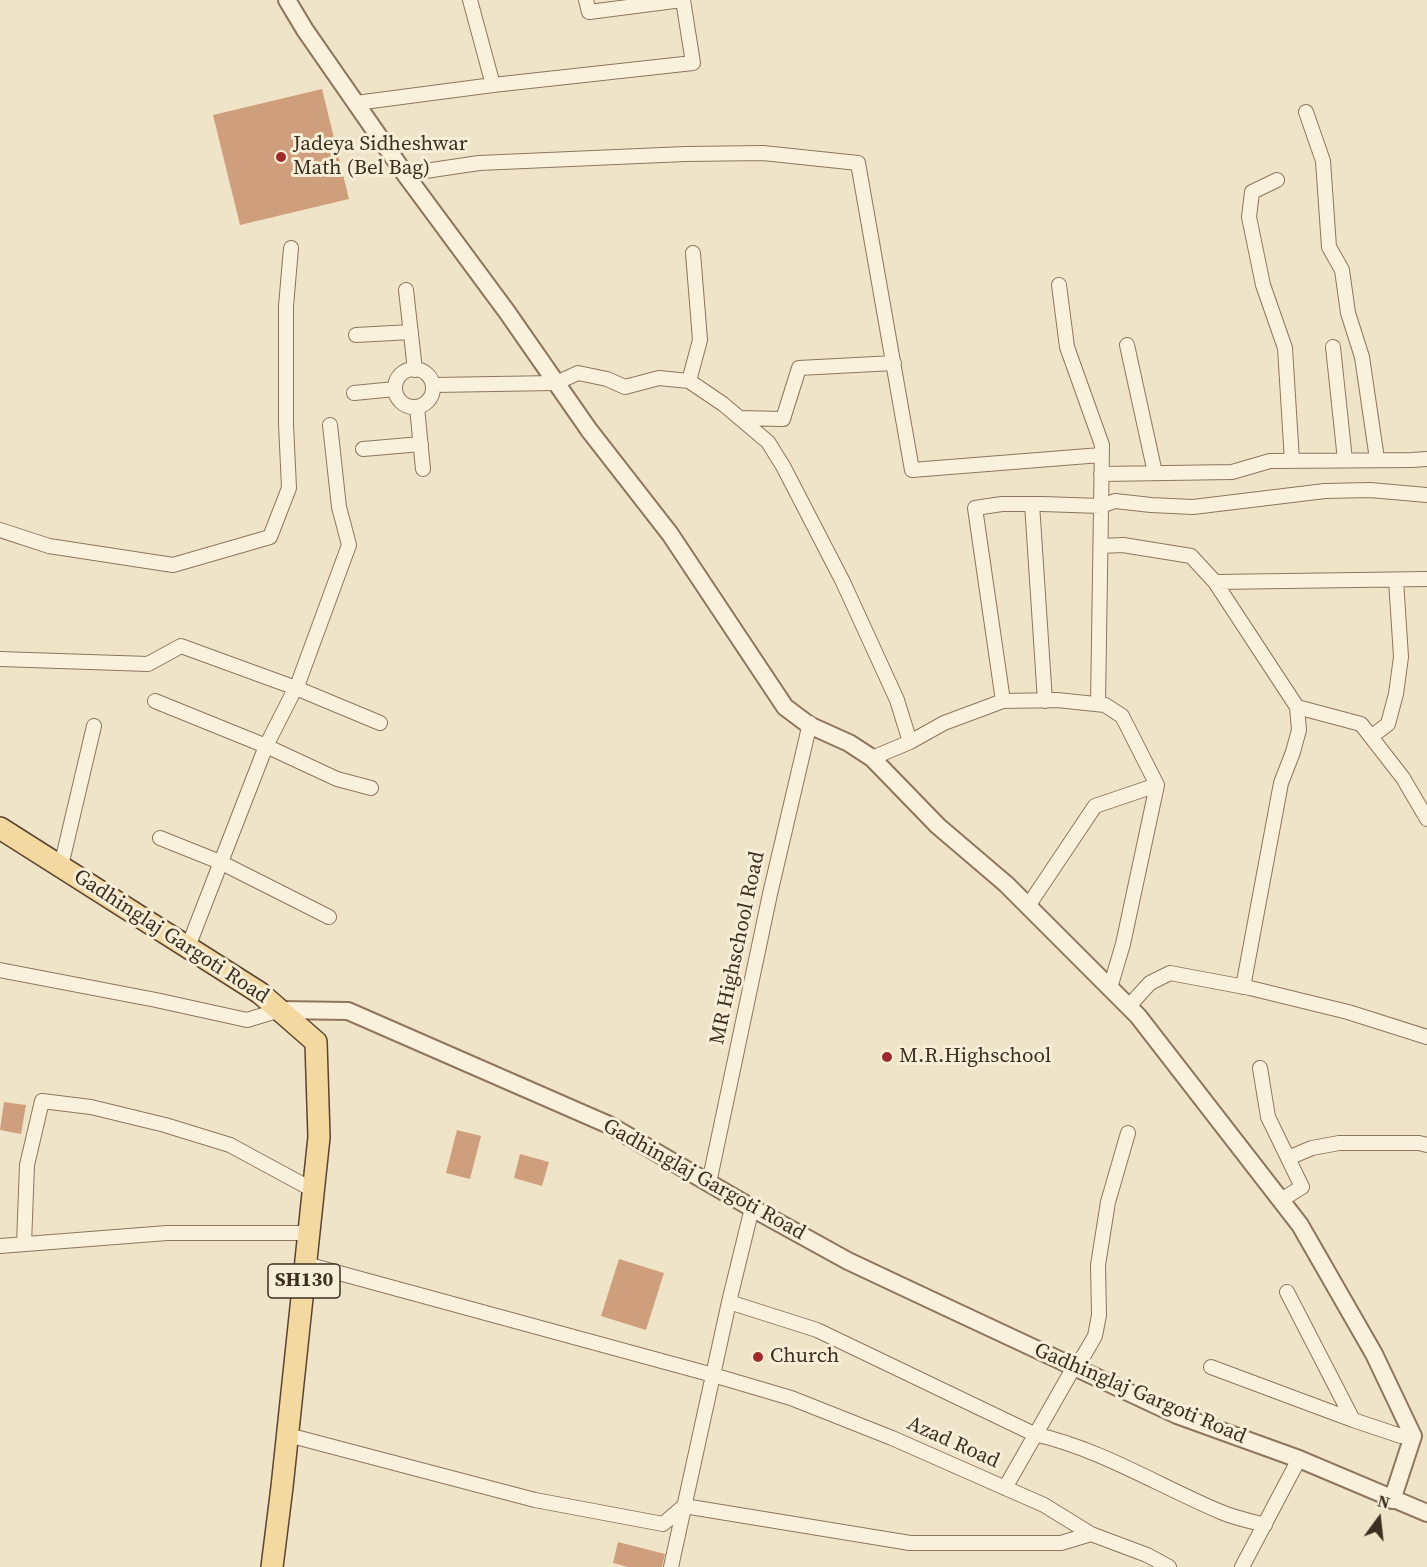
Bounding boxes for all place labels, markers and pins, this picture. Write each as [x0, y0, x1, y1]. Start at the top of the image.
place label: Jadeya Sidheshwar Math (Bel Bag) [293, 132, 468, 182]
marker: Jadeya Sidheshwar Math (Bel Bag) [274, 150, 288, 164]
place label: M.R.Highschool [899, 1044, 1051, 1070]
marker: M.R.Highschool [880, 1050, 894, 1064]
place label: Church [770, 1344, 839, 1370]
marker: Church [751, 1350, 765, 1364]

